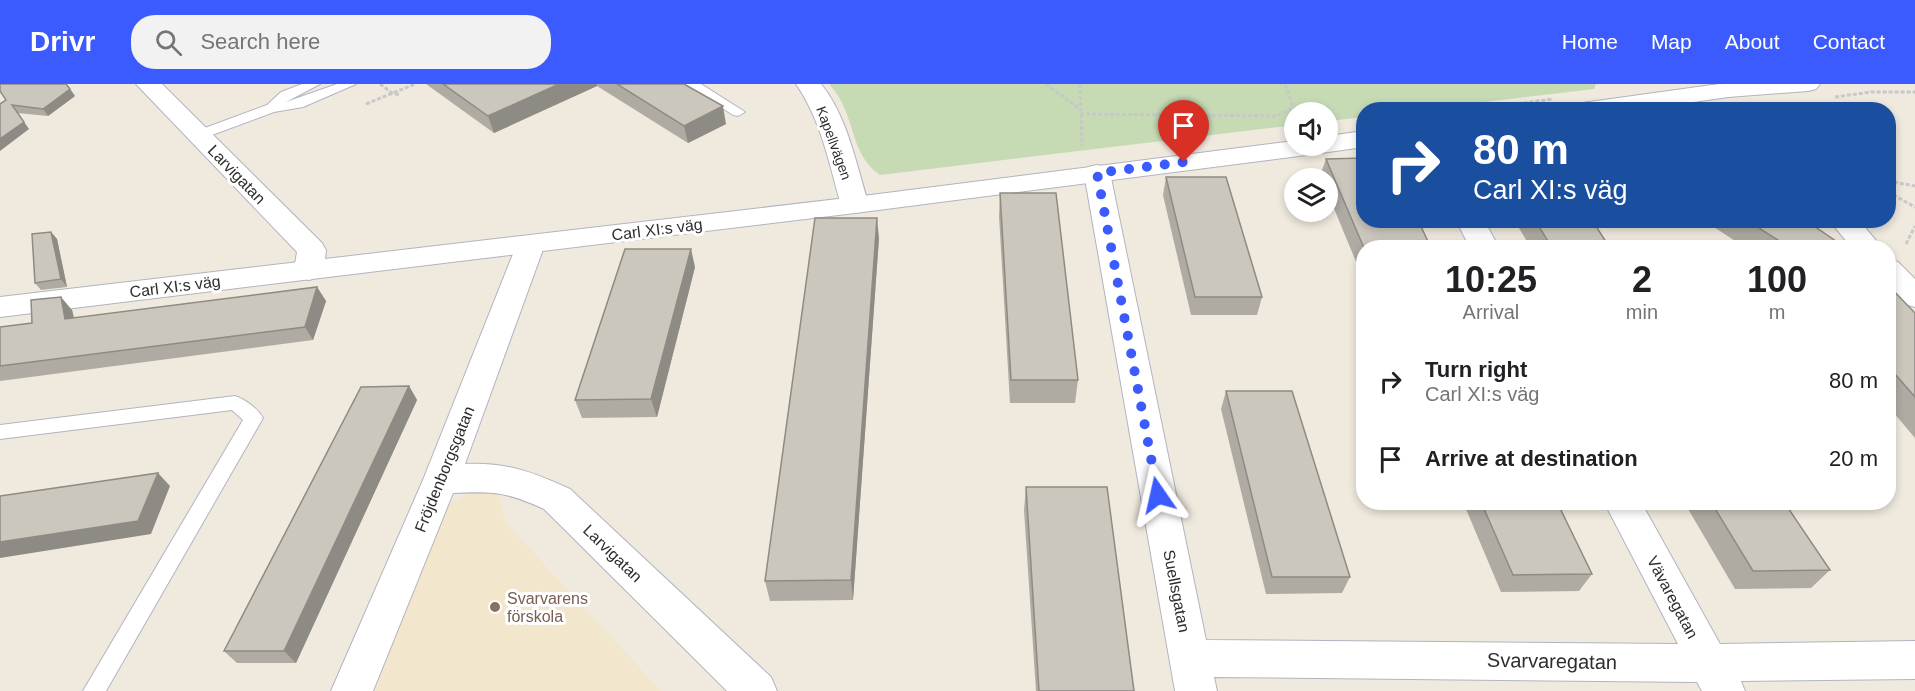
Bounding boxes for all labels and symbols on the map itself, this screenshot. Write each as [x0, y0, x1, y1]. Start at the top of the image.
pin [1158, 100, 1209, 162]
street label: Kapellvägen [813, 104, 855, 182]
street label: Larvigatan [205, 142, 269, 207]
street label: Carl XI:s väg [611, 215, 704, 244]
street label: Carl XI:s väg [129, 272, 222, 301]
street label: Fröjdenborgsgatan [411, 404, 478, 535]
position arrow [1126, 463, 1190, 527]
street label: Larvigatan [580, 521, 645, 585]
street label: Suellsgatan [1160, 548, 1193, 634]
street label: Vävaregatan [1644, 553, 1701, 641]
place label: Svarvarens förskola [507, 590, 588, 625]
marker: Svarvarens förskola [488, 600, 502, 614]
street label: Svarvaregatan [1487, 649, 1617, 673]

